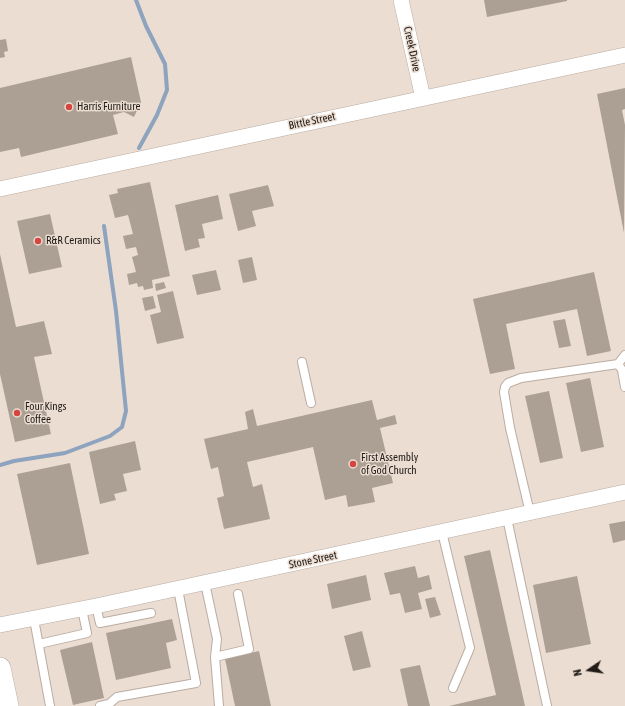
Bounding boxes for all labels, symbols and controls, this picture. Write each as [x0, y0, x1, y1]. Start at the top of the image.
street label: Creek Drive [401, 25, 423, 73]
place label: Harris Furniture [77, 100, 140, 114]
marker: Harris Furniture [64, 102, 74, 112]
street label: Bittle Street [287, 110, 337, 132]
place label: R&R Ceramics [46, 234, 101, 248]
marker: R&R Ceramics [33, 236, 43, 246]
place label: Four Kings Coffee [25, 400, 66, 426]
marker: Four Kings Coffee [12, 408, 22, 418]
place label: First Assembly of God Church [361, 451, 418, 477]
marker: First Assembly of God Church [348, 459, 358, 469]
street label: Stone Street [288, 548, 338, 572]
north arrow [569, 650, 609, 690]
text: N [571, 668, 584, 677]

